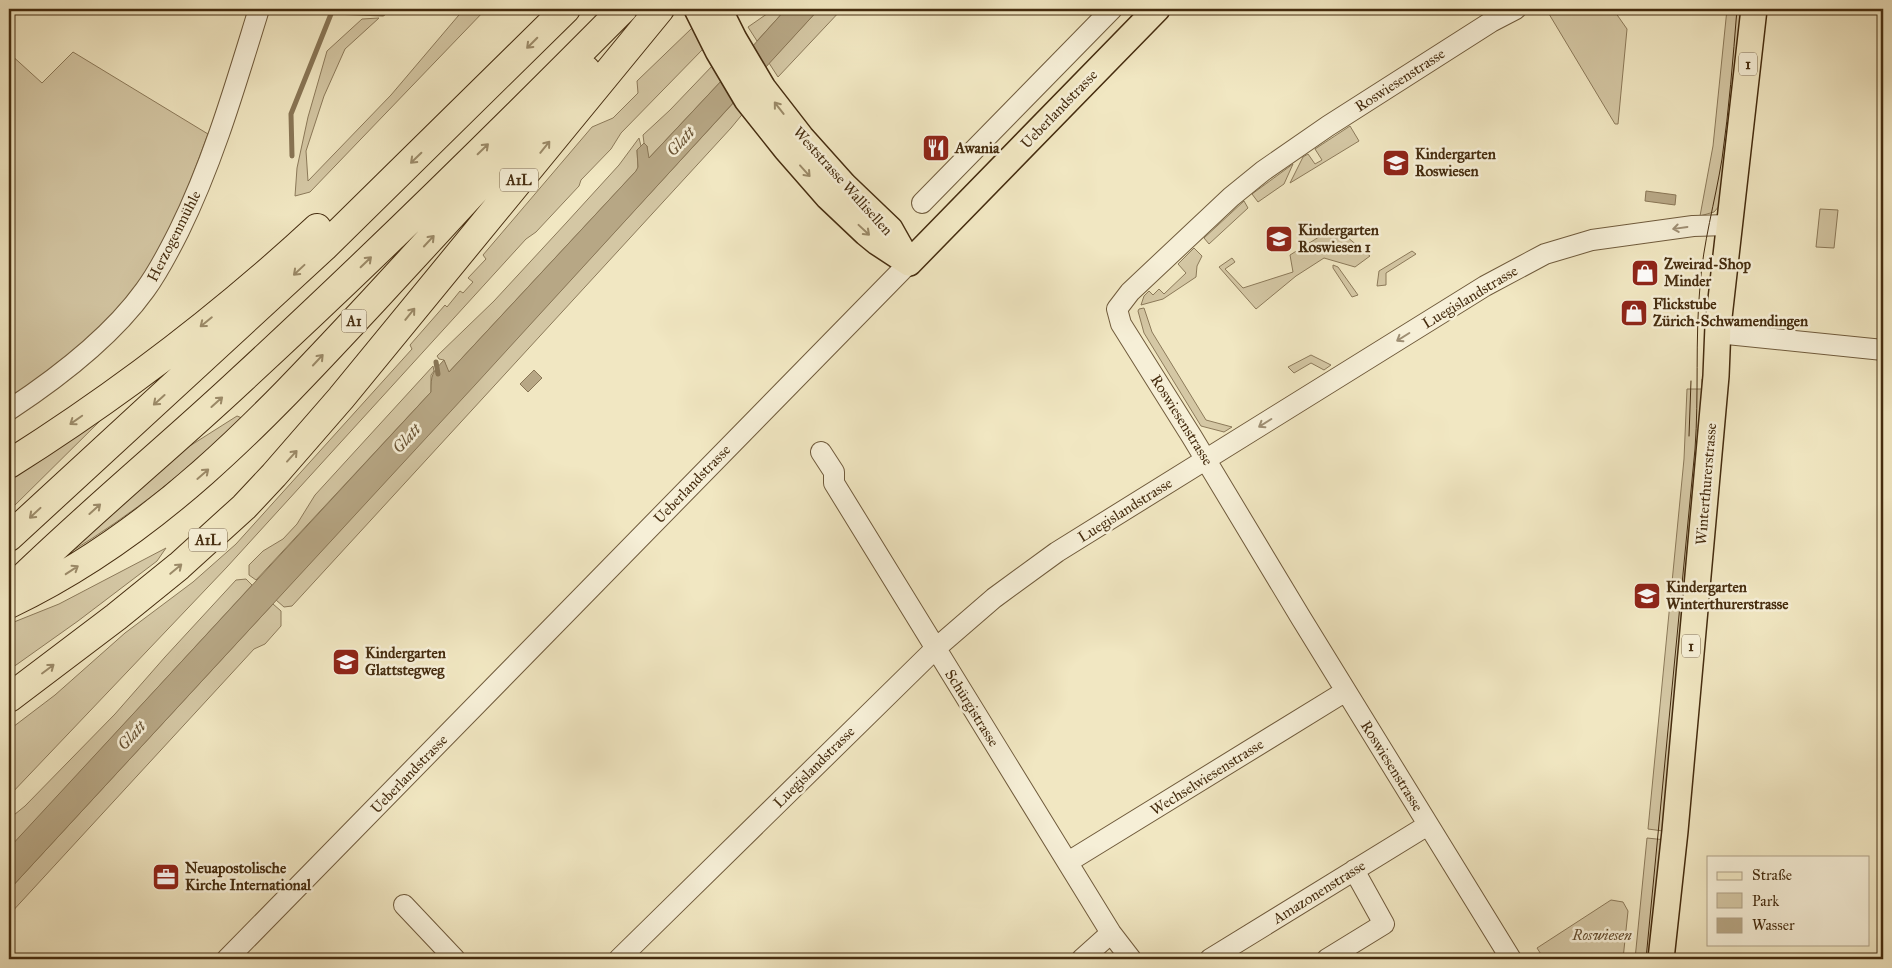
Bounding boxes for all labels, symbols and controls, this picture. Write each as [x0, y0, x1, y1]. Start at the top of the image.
one-way arrow [526, 37, 538, 49]
street label: Roswiesenstrasse [1352, 44, 1448, 116]
road number: 1 [1739, 52, 1757, 76]
street label: Ueberlandstrasse [1017, 66, 1101, 152]
one-way arrow [773, 102, 784, 115]
water label: Glatt [662, 122, 699, 160]
street label: Weststrasse Wallisellen [789, 123, 897, 239]
restaurant icon: Awania [921, 133, 951, 163]
place label: Awania [954, 139, 1000, 157]
one-way arrow [540, 141, 551, 154]
one-way arrow [477, 143, 489, 155]
place label: Kindergarten Roswiesen [1415, 145, 1497, 180]
school or university icon: Kindergarten Roswiesen [1381, 148, 1411, 178]
one-way arrow [411, 151, 423, 163]
one-way arrow [799, 164, 811, 177]
road number: A1L [500, 168, 538, 192]
street label: Herzogenmühle [143, 187, 205, 285]
place label: Kindergarten Roswiesen 1 [1298, 221, 1380, 256]
one-way arrow [1672, 223, 1688, 233]
one-way arrow [857, 224, 870, 236]
school or university icon: Kindergarten Roswiesen 1 [1264, 224, 1294, 254]
one-way arrow [423, 234, 434, 247]
place label: Zweirad-Shop Minder [1664, 255, 1751, 290]
one-way arrow [360, 256, 373, 268]
shop icon: Zweirad-Shop Minder [1630, 258, 1660, 288]
street label: Luegislandstrasse [1419, 262, 1521, 332]
one-way arrow [293, 264, 306, 276]
place label: Flickstube Zürich-Schwamendingen [1653, 295, 1809, 331]
shop icon: Flickstube Zürich-Schwamendingen [1619, 298, 1649, 328]
one-way arrow [404, 308, 415, 321]
road number: A1 [342, 310, 366, 332]
one-way arrow [200, 317, 213, 328]
one-way arrow [1396, 332, 1410, 343]
one-way arrow [312, 353, 324, 366]
street label: Roswiesenstrasse [1147, 371, 1217, 469]
one-way arrow [152, 394, 165, 406]
one-way arrow [211, 396, 224, 407]
one-way arrow [70, 415, 84, 425]
one-way arrow [1258, 417, 1272, 428]
water label: Glatt [388, 419, 425, 457]
street label: Winterthurerstrasse [1692, 422, 1720, 546]
street label: Ueberlandstrasse [650, 441, 734, 527]
one-way arrow [286, 449, 298, 462]
one-way arrow [196, 468, 209, 480]
street label: Luegislandstrasse [1074, 474, 1176, 546]
one-way arrow [89, 503, 102, 515]
one-way arrow [28, 507, 41, 519]
road number: A1L [189, 528, 227, 552]
one-way arrow [169, 563, 182, 575]
one-way arrow [64, 565, 78, 575]
place label: Kindergarten Winterthurerstrasse [1666, 578, 1789, 613]
school or university icon: Kindergarten Winterthurerstrasse [1632, 581, 1662, 611]
road number: 1 [1682, 634, 1700, 658]
place label: Kindergarten Glattstegweg [365, 644, 447, 680]
school or university icon: Kindergarten Glattstegweg [331, 647, 361, 677]
one-way arrow [41, 664, 55, 674]
street label: Schürgistrasse [941, 666, 1003, 750]
water label: Glatt [113, 716, 150, 754]
street label: Roswiesenstrasse [1357, 717, 1427, 815]
street label: Luegislandstrasse [769, 722, 859, 812]
street label: Ueberlandstrasse [367, 731, 451, 817]
street label: Wechselwiesenstrasse [1147, 735, 1267, 819]
street label: Amazonenstrasse [1268, 856, 1369, 928]
legend [1707, 856, 1870, 946]
place label: Neuapostolische Kirche International [185, 859, 312, 894]
office icon: Neuapostolische Kirche International [151, 862, 181, 892]
text: Straße [1752, 866, 1792, 884]
text: Park [1752, 892, 1779, 910]
text: Wasser [1752, 916, 1795, 934]
park label: Roswiesen [1571, 926, 1632, 944]

